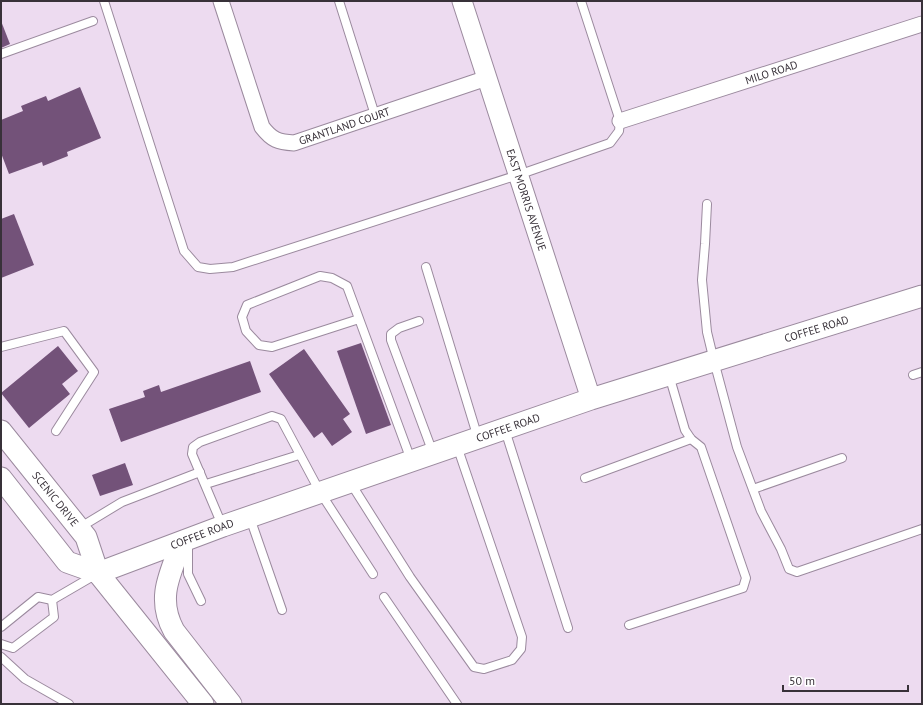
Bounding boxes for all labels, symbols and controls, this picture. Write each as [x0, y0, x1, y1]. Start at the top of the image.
street label: MILO ROAD [743, 57, 799, 87]
street label: GRANTLAND COURT [297, 104, 392, 148]
street label: EAST MORRIS AVENUE [503, 147, 550, 253]
street label: COFFEE ROAD [783, 312, 850, 345]
street label: COFFEE ROAD [474, 410, 542, 445]
street label: SCENIC DRIVE [29, 469, 82, 529]
street label: COFFEE ROAD [168, 516, 235, 552]
scale bar [783, 667, 908, 693]
text: 50 m [789, 673, 815, 688]

